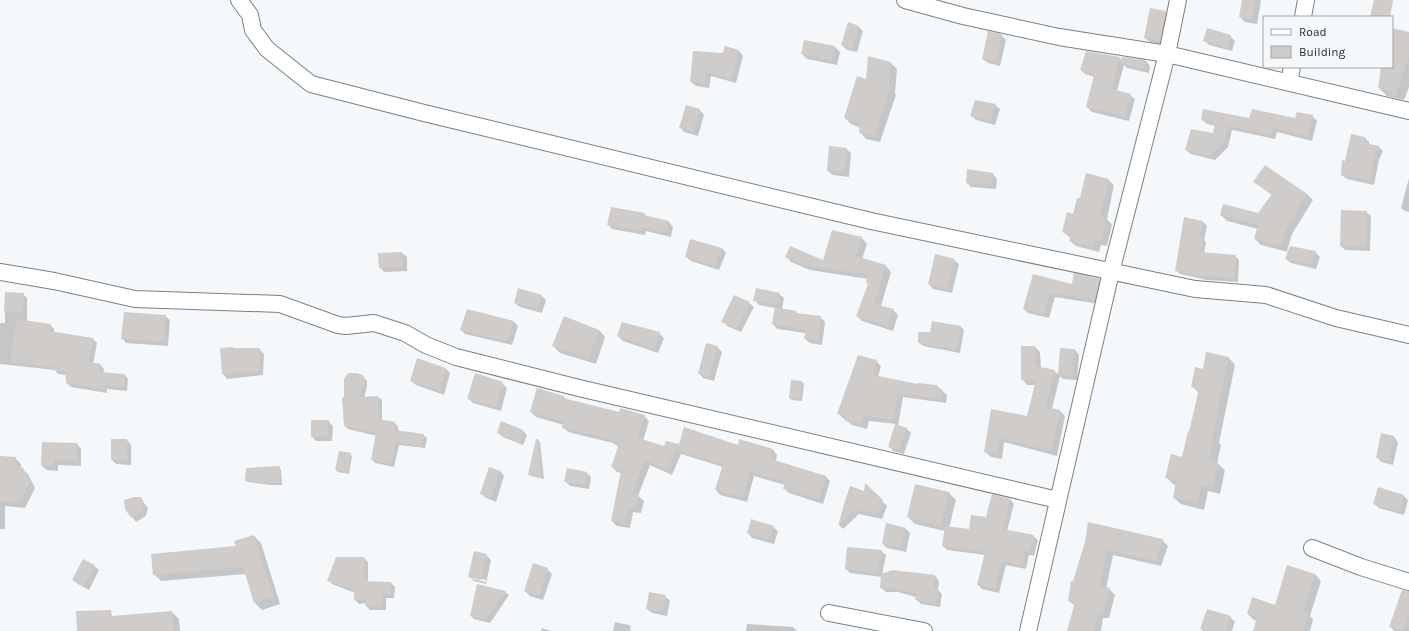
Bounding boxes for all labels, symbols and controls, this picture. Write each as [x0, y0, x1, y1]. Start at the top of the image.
legend [1263, 16, 1393, 68]
text: Road [1299, 25, 1327, 39]
text: Building [1299, 45, 1346, 59]

